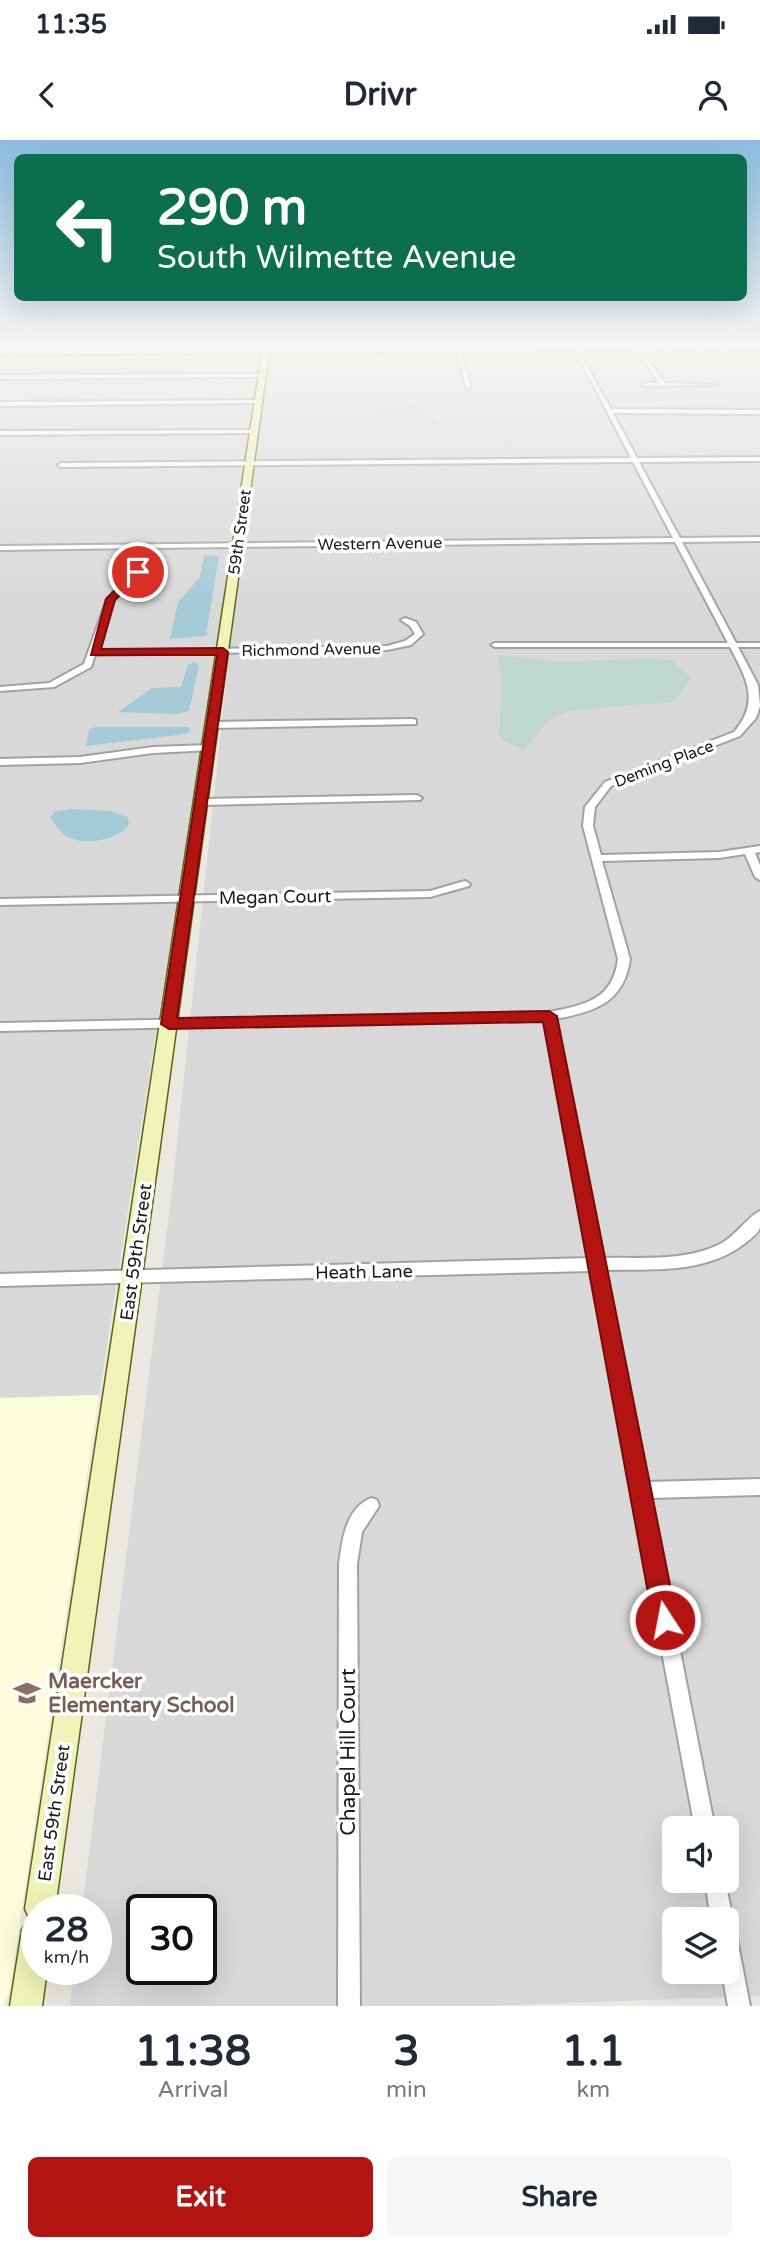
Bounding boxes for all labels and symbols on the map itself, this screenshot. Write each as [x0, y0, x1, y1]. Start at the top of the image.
street label: 59th Street [224, 488, 256, 576]
street label: Western Avenue [318, 533, 442, 555]
pin [108, 542, 168, 602]
street label: Richmond Avenue [241, 639, 381, 661]
street label: Deming Place [612, 736, 716, 792]
street label: Megan Court [219, 885, 331, 909]
street label: East 59th Street [115, 1182, 157, 1322]
street label: Heath Lane [315, 1260, 413, 1284]
position arrow [628, 1583, 702, 1657]
street label: Chapel Hill Court [336, 1668, 361, 1836]
place label: Maercker Elementary School [48, 1669, 235, 1718]
school or university icon: Maercker Elementary School [12, 1678, 42, 1708]
street label: East 59th Street [33, 1743, 75, 1883]
speed limit sign: 30 [126, 1894, 217, 1985]

